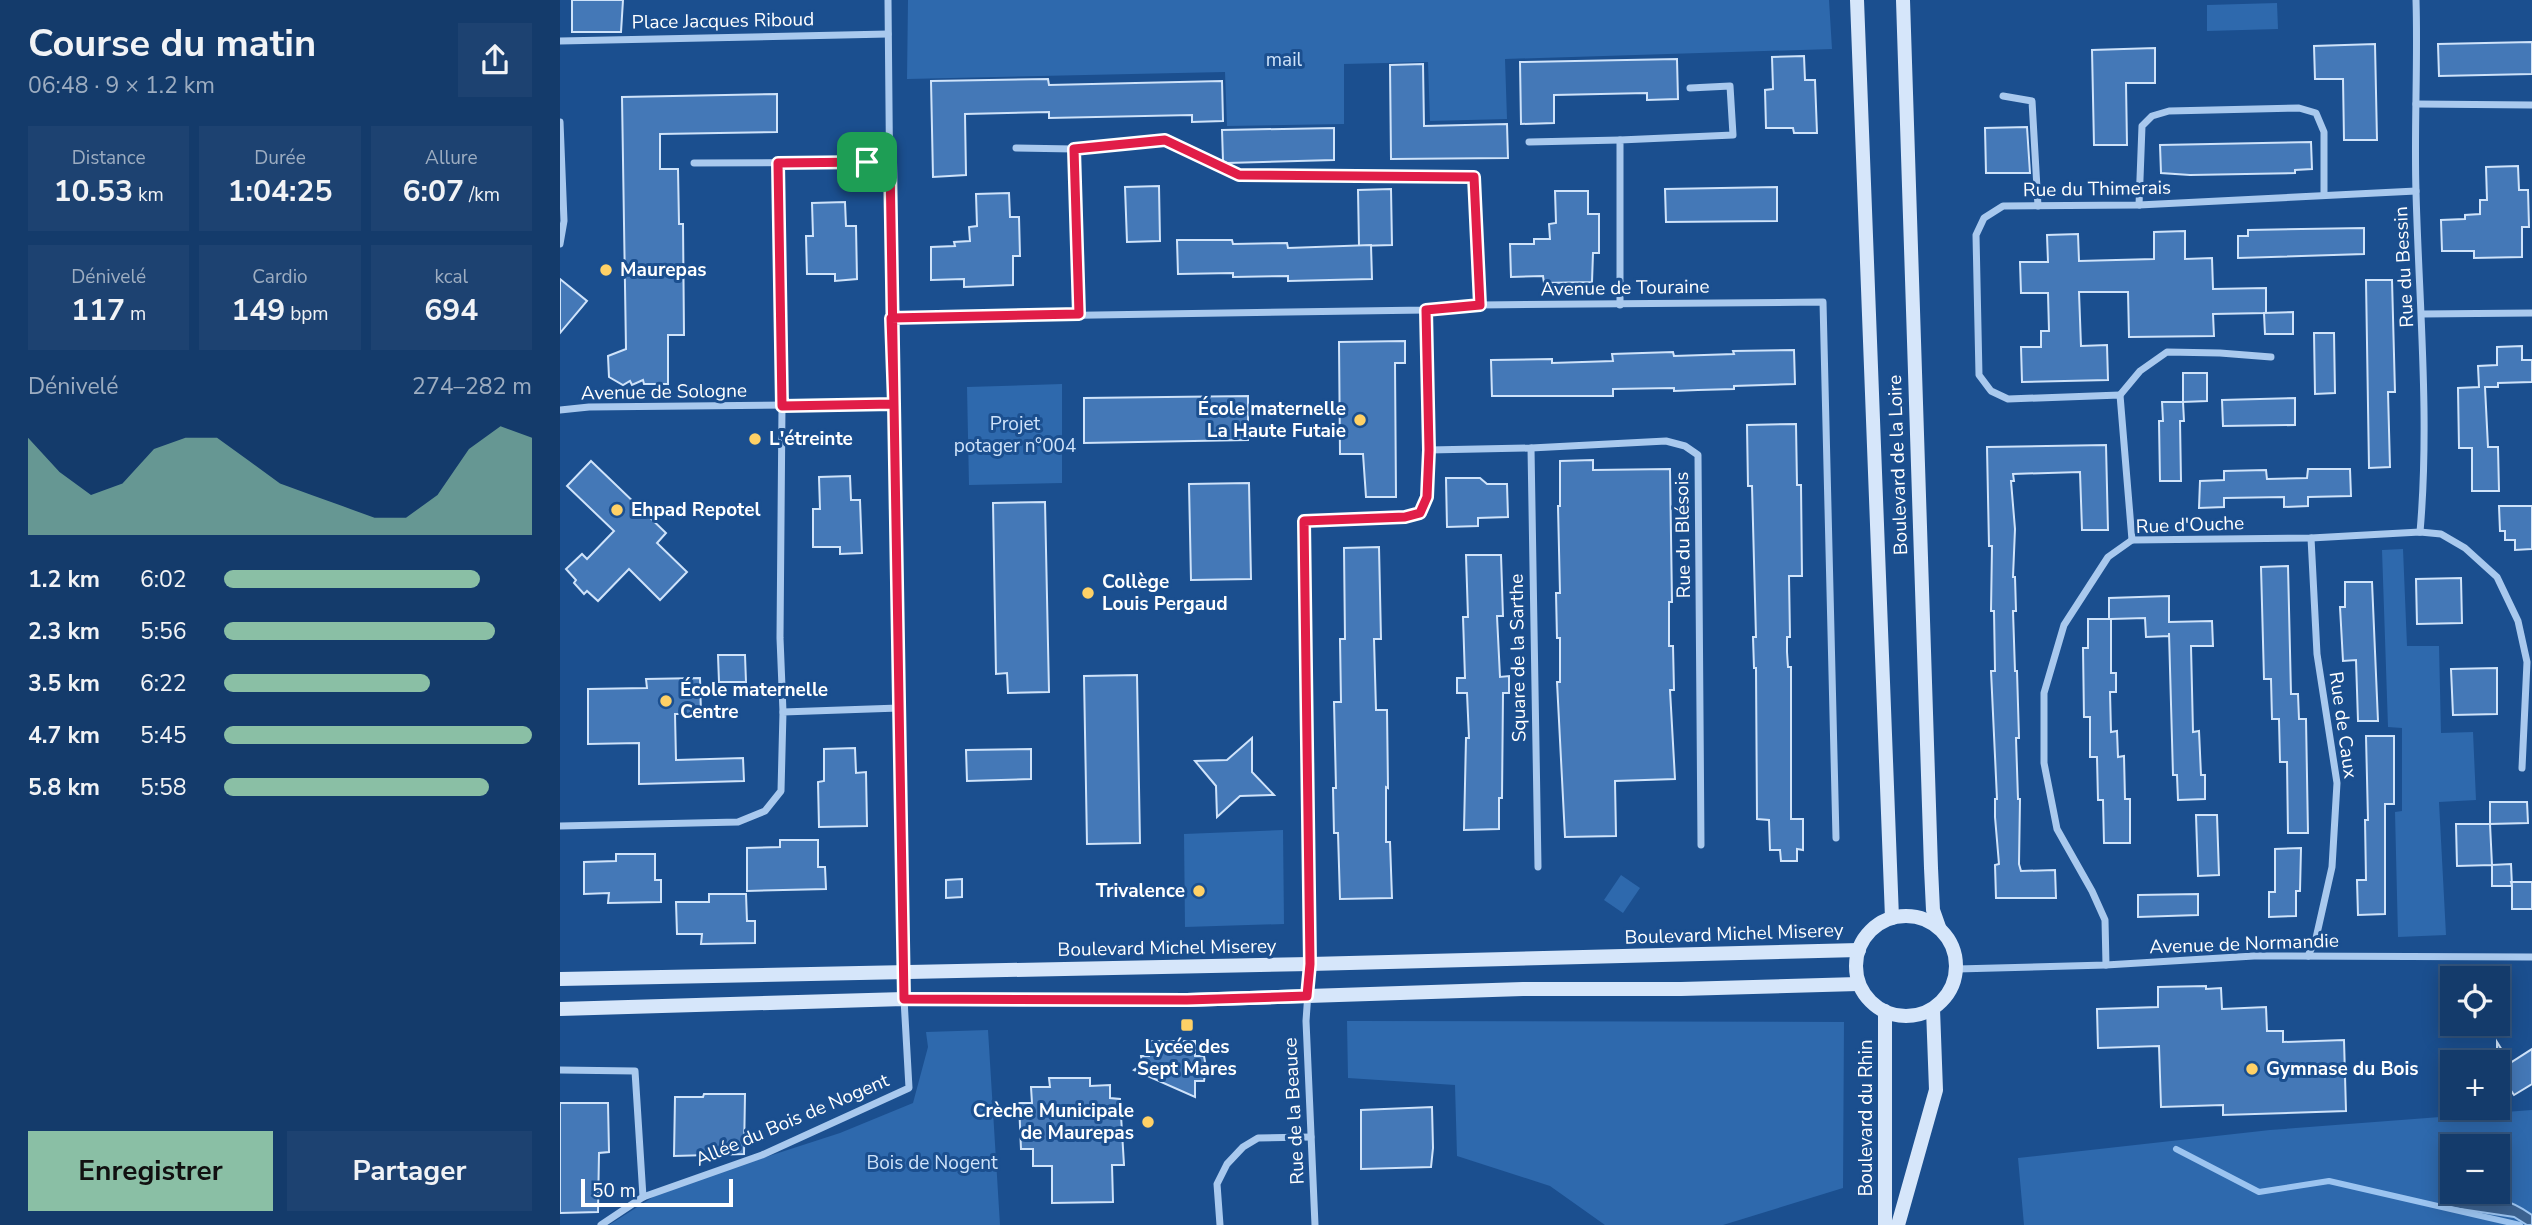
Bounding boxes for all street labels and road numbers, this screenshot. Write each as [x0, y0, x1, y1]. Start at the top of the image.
street label: Place Jacques Riboud [632, 6, 814, 36]
street label: Rue du Thimerais [2023, 175, 2171, 203]
street label: Rue du Bessin [2388, 206, 2420, 328]
street label: Avenue de Touraine [1540, 274, 1710, 302]
street label: Boulevard de la Loire [1882, 374, 1914, 556]
street label: Avenue de Sologne [581, 378, 747, 406]
street label: Rue du Blésois [1669, 471, 1697, 599]
street label: Rue d'Ouche [2135, 510, 2245, 540]
street label: Square de la Sarthe [1504, 574, 1532, 742]
street label: Rue de Caux [2323, 670, 2363, 780]
street label: Boulevard Michel Miserey [1624, 917, 1844, 951]
street label: Avenue de Normandie [2149, 928, 2339, 960]
street label: Boulevard Michel Miserey [1057, 933, 1277, 963]
street label: Rue de la Beauce [1277, 1037, 1311, 1185]
street label: Boulevard du Rhin [1853, 1039, 1879, 1197]
street label: Allée du Bois de Nogent [691, 1067, 893, 1173]

